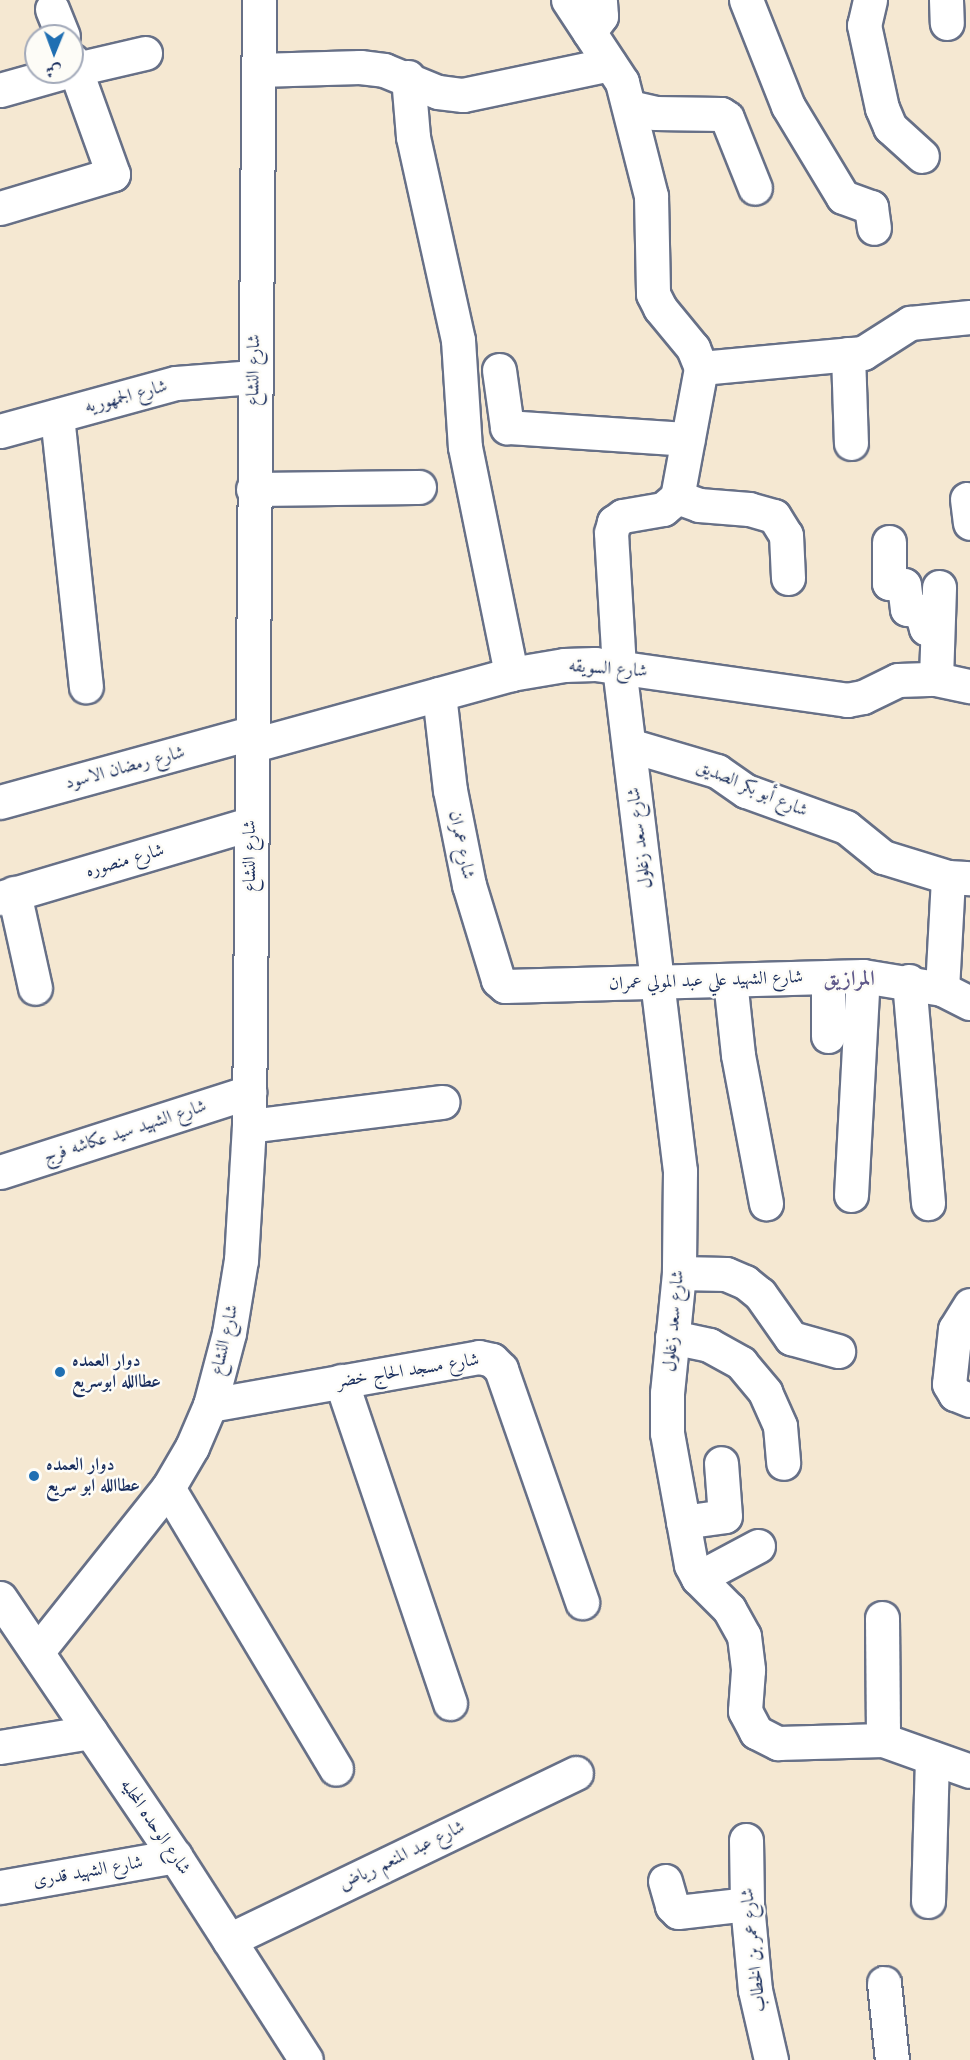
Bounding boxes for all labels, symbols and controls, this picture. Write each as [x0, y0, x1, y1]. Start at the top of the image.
north arrow [24, 24, 84, 84]
text: ش [46, 62, 62, 78]
street label: شارع النشاع [243, 334, 265, 406]
street label: شارع الجمهوريه [82, 376, 170, 418]
street label: شارع السويقه [568, 655, 648, 683]
street label: شارع رمضان الاسود [63, 742, 187, 794]
street label: شارع أبو بكر الصديق [693, 756, 811, 822]
street label: شارع سعد زغلول [623, 786, 657, 890]
street label: شارع عمران [443, 809, 479, 881]
street label: شارع النشاع [239, 820, 261, 892]
street label: شارع منصوره [83, 839, 167, 883]
street label: شارع الشهيد علي عبد المولي عمران [608, 967, 804, 995]
district label: المرازيق [823, 967, 875, 993]
street label: شارع الشهيد سيد عكاشه فرج [41, 1095, 209, 1169]
street label: شارع سعد زغلول [659, 1269, 689, 1373]
street label: شارع النشاع [206, 1303, 244, 1377]
street label: شارع مسجد الحاج خضر [335, 1349, 481, 1393]
place label: دوار العمده عطاالله ابوسريع [72, 1351, 161, 1394]
marker: دوار العمده عطاالله ابوسريع [53, 1365, 67, 1379]
place label: دوار العمده عطاالله ابو سريع [46, 1455, 140, 1498]
marker: دوار العمده عطاالله ابو سريع [27, 1469, 41, 1483]
street label: شارع الوحده المحليه [115, 1775, 195, 1879]
street label: شارع عبد المنعم رياض [336, 1816, 468, 1896]
street label: شارع الشهيد قدرى [31, 1852, 145, 1892]
street label: شارع عمر بن الخطاب [737, 1887, 771, 2013]

